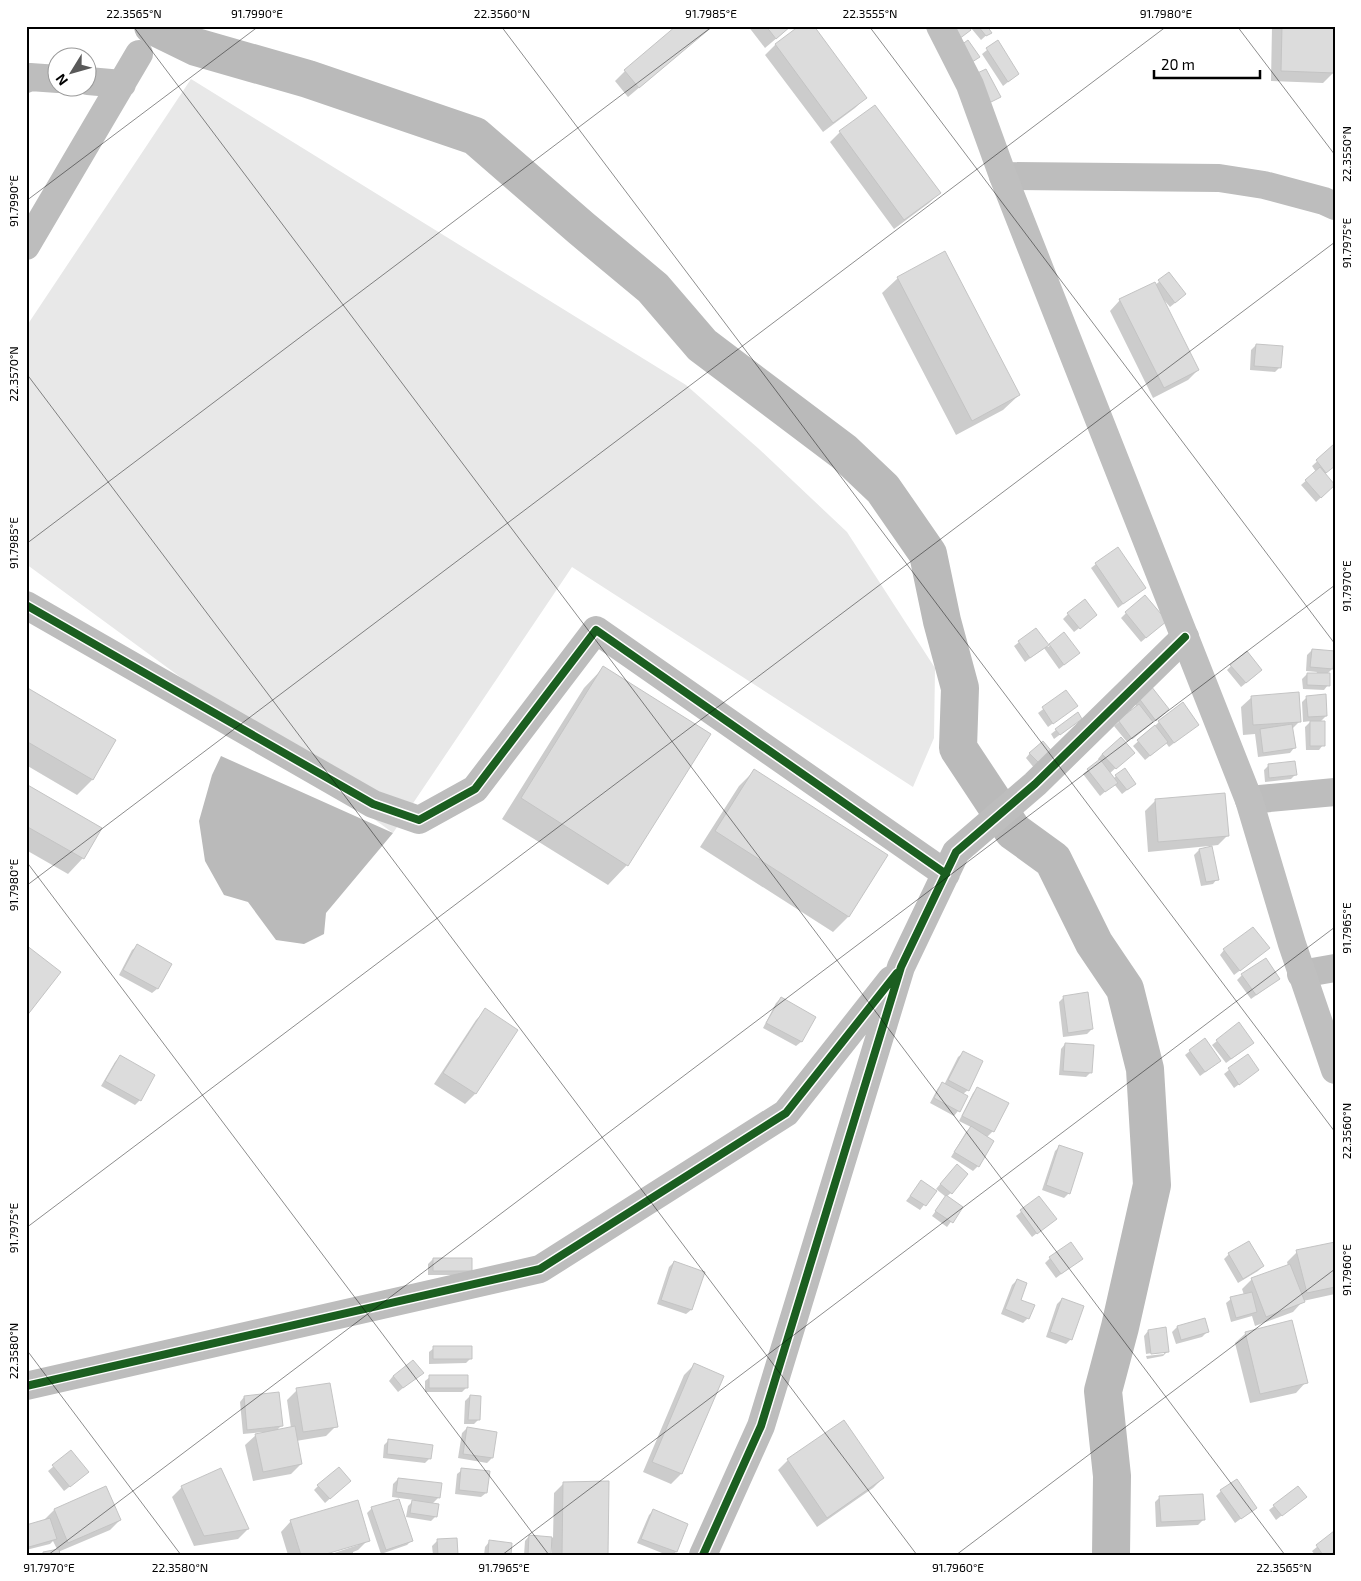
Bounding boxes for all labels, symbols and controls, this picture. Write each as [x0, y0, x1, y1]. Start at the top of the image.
text: 22.3565°N [106, 6, 162, 20]
text: 91.7990°E [231, 6, 283, 20]
text: 22.3560°N [474, 6, 530, 20]
text: 91.7985°E [685, 6, 737, 20]
text: 22.3555°N [842, 6, 898, 20]
text: 91.7980°E [1140, 6, 1193, 20]
north arrow [48, 48, 98, 98]
scale bar [1154, 48, 1260, 80]
text: 20 m [1161, 55, 1195, 73]
text: N [51, 71, 71, 89]
text: 22.3550°N [1339, 126, 1353, 182]
text: 91.7990°E [6, 175, 20, 227]
text: 91.7975°E [1339, 217, 1353, 268]
text: 22.3570°N [6, 346, 20, 402]
text: 91.7985°E [6, 517, 20, 569]
text: 91.7970°E [1339, 560, 1353, 612]
text: 91.7980°E [6, 858, 20, 911]
text: 91.7965°E [1339, 902, 1353, 954]
text: 22.3560°N [1339, 1103, 1353, 1159]
text: 91.7975°E [6, 1202, 20, 1253]
text: 91.7960°E [1339, 1244, 1353, 1296]
text: 22.3580°N [6, 1323, 20, 1379]
text: 91.7970°E [23, 1560, 75, 1574]
text: 22.3580°N [152, 1560, 208, 1574]
text: 91.7965°E [478, 1560, 530, 1574]
text: 91.7960°E [932, 1560, 984, 1574]
text: 22.3565°N [1256, 1560, 1312, 1574]

